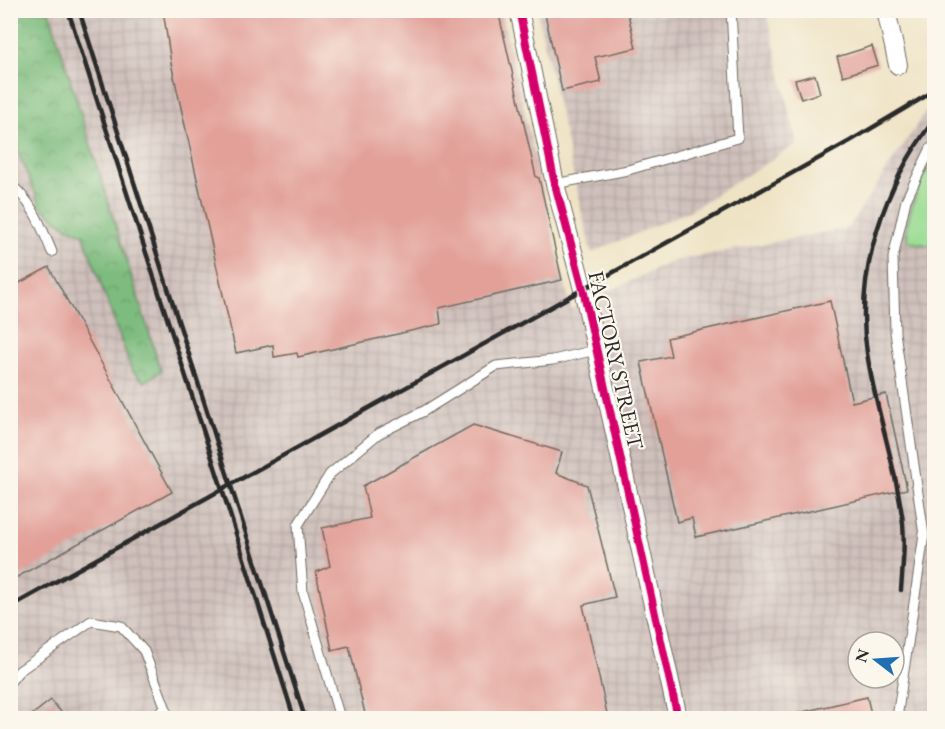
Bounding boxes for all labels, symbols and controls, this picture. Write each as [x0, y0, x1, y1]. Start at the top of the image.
street label: FACTORY STREET [581, 268, 651, 452]
north arrow [846, 630, 906, 690]
text: N [850, 646, 874, 665]

